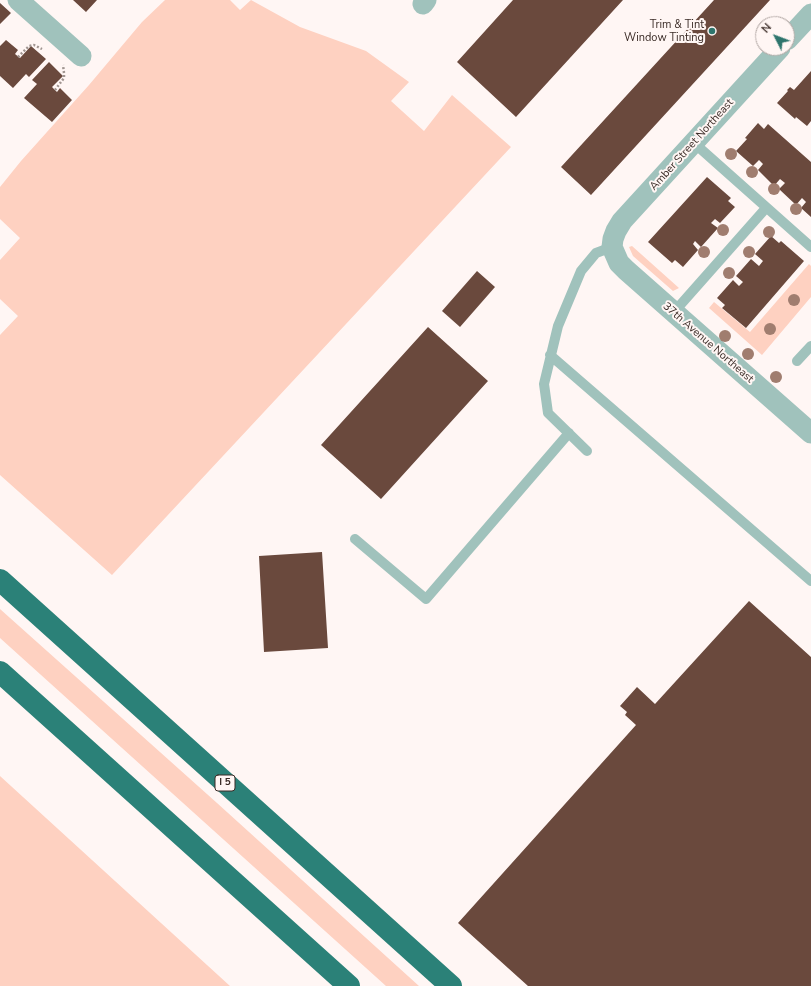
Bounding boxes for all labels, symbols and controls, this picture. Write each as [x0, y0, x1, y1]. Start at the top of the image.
north arrow [755, 16, 795, 56]
place label: Trim & Tint Window Tinting [624, 18, 704, 44]
text: N [758, 20, 775, 36]
marker: Trim & Tint Window Tinting [707, 26, 717, 36]
street label: Amber Street Northeast [647, 96, 737, 194]
street label: 37th Avenue Northeast [660, 300, 756, 386]
road number: I 5 [215, 775, 235, 791]

